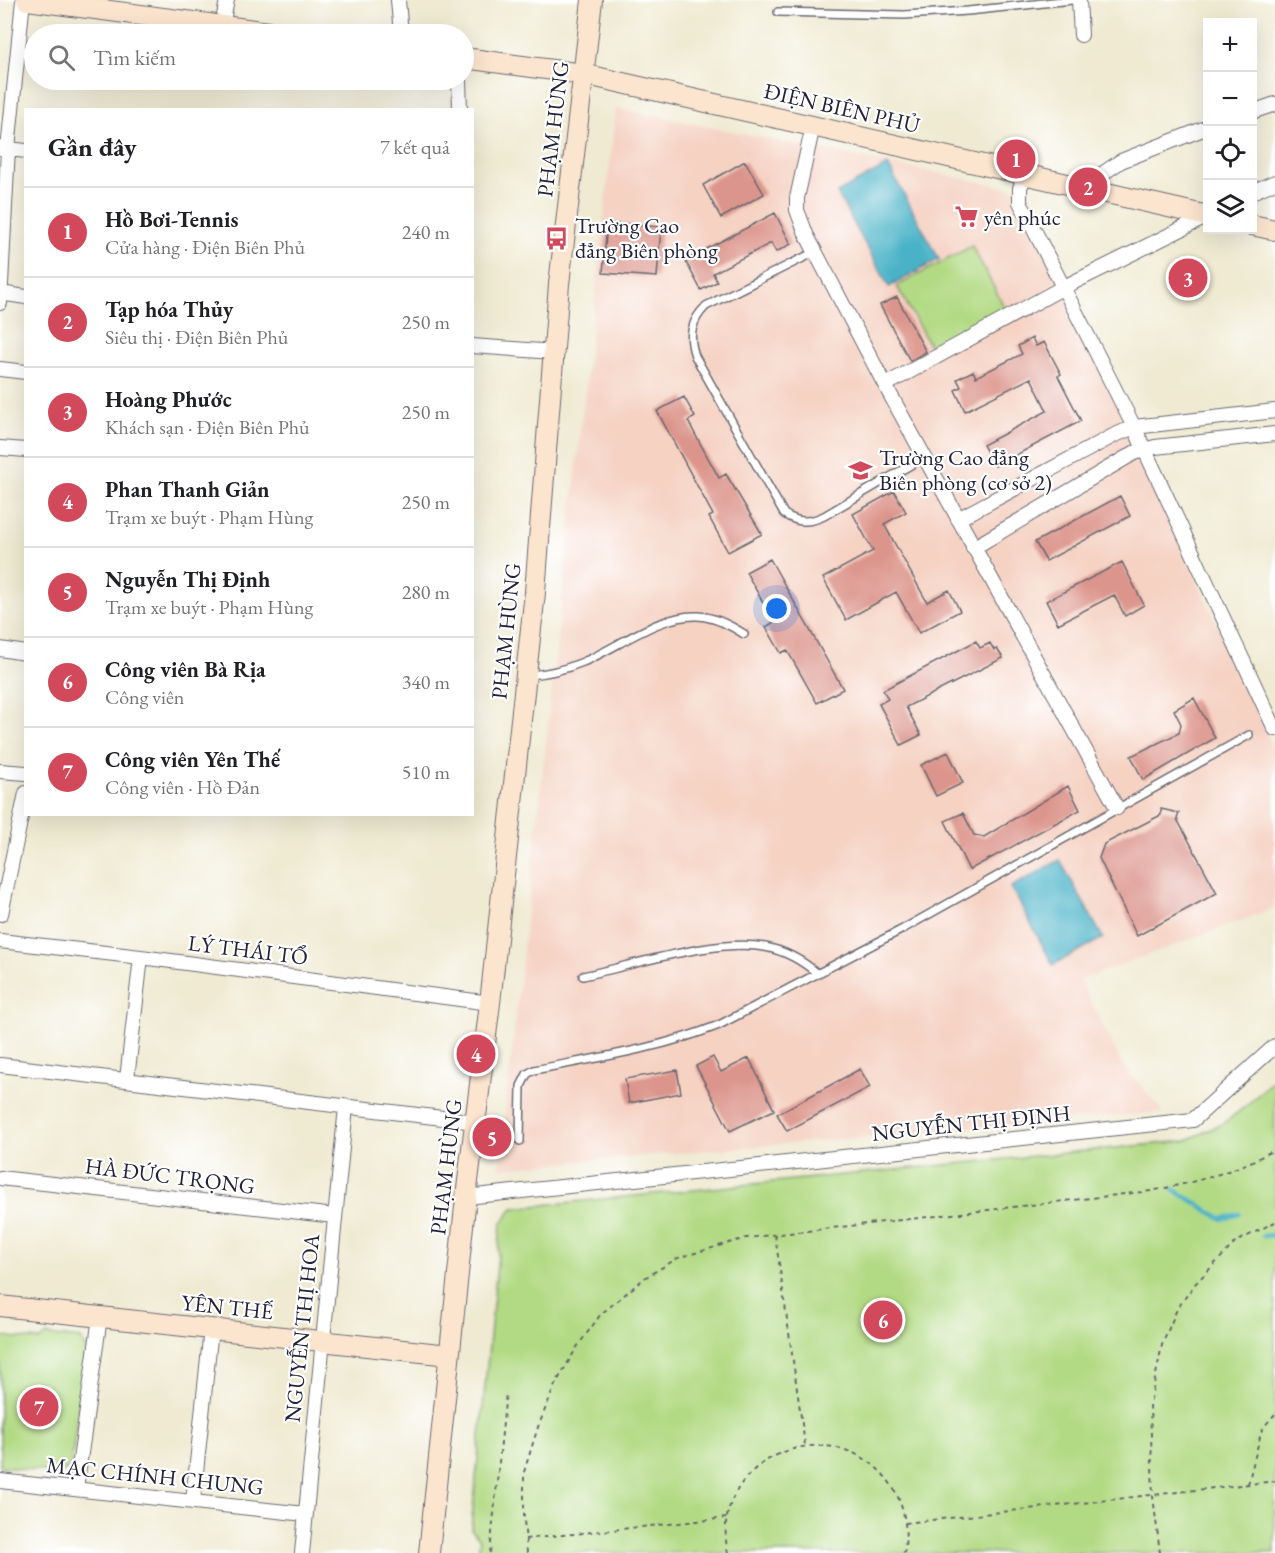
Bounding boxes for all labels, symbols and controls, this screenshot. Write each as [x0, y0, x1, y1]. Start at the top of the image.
map controls [1203, 18, 1257, 234]
button: + [1203, 18, 1257, 72]
search box [24, 24, 474, 90]
icon: search [45, 41, 78, 74]
text: Tìm kiếm [93, 43, 176, 72]
street label: PHẠM HÙNG [530, 59, 576, 199]
button: − [1203, 72, 1257, 126]
street label: ĐIỆN BIÊN PHỦ [761, 76, 924, 140]
button: locate [1203, 126, 1257, 180]
text: Gần đây [48, 130, 137, 164]
text: 7 kết quả [380, 134, 450, 160]
pin: 1 [996, 136, 1036, 182]
pin: 2 [1068, 164, 1108, 210]
button: layers [1203, 180, 1257, 234]
place label: yên phúc [984, 203, 1061, 232]
supermarket icon: yên phúc [953, 204, 979, 230]
text: Hồ Bơi-Tennis [105, 205, 238, 234]
place label: Trường Cao đẳng Biên phòng [575, 211, 718, 265]
text: 1 [62, 219, 73, 245]
text: 240 m [402, 219, 450, 245]
bus stop icon: Trường Cao đẳng Biên phòng [544, 225, 570, 251]
text: Cửa hàng · Điện Biên Phủ [105, 234, 305, 260]
pin: 3 [1168, 256, 1208, 300]
text: Tạp hóa Thủy [105, 295, 233, 324]
text: 2 [62, 309, 73, 335]
text: 250 m [402, 309, 450, 335]
text: Siêu thị · Điện Biên Phủ [105, 324, 288, 350]
text: Hoàng Phước [105, 385, 232, 414]
text: 3 [62, 399, 73, 425]
text: 250 m [402, 399, 450, 425]
text: Khách sạn · Điện Biên Phủ [105, 414, 310, 440]
place label: Trường Cao đẳng Biên phòng (cơ sở 2) [879, 443, 1052, 497]
school or university icon: Trường Cao đẳng Biên phòng (cơ sở 2) [848, 457, 874, 483]
text: Phan Thanh Giản [105, 475, 270, 504]
text: 4 [62, 489, 73, 515]
text: 250 m [402, 489, 450, 515]
text: Trạm xe buýt · Phạm Hùng [105, 504, 313, 530]
street label: PHẠM HÙNG [484, 561, 528, 701]
text: Nguyễn Thị Định [105, 565, 270, 594]
text: 5 [62, 579, 73, 605]
text: 280 m [402, 579, 450, 605]
text: Trạm xe buýt · Phạm Hùng [105, 594, 313, 620]
your location [762, 594, 791, 623]
text: Công viên Bà Rịa [105, 655, 266, 684]
text: 6 [62, 669, 73, 695]
text: 340 m [402, 669, 450, 695]
text: Công viên [105, 684, 184, 710]
text: Công viên Yên Thế [105, 745, 280, 774]
text: 7 [62, 759, 73, 785]
text: 510 m [402, 759, 450, 785]
text: Công viên · Hồ Đản [105, 774, 260, 800]
street label: LÝ THÁI TỔ [186, 928, 310, 972]
pin: 4 [456, 1032, 496, 1076]
street label: PHẠM HÙNG [423, 1097, 469, 1237]
street label: NGUYỄN THỊ ĐỊNH [870, 1098, 1072, 1148]
pin: 5 [472, 1114, 512, 1160]
street label: HÀ ĐỨC TRỌNG [83, 1151, 257, 1201]
street label: NGUYỄN THỊ HOA [278, 1231, 326, 1424]
street label: YÊN THẾ [180, 1288, 274, 1326]
pin: 6 [864, 1298, 902, 1342]
pin: 7 [20, 1384, 58, 1430]
street label: MẠC CHÍNH CHUNG [45, 1450, 265, 1502]

